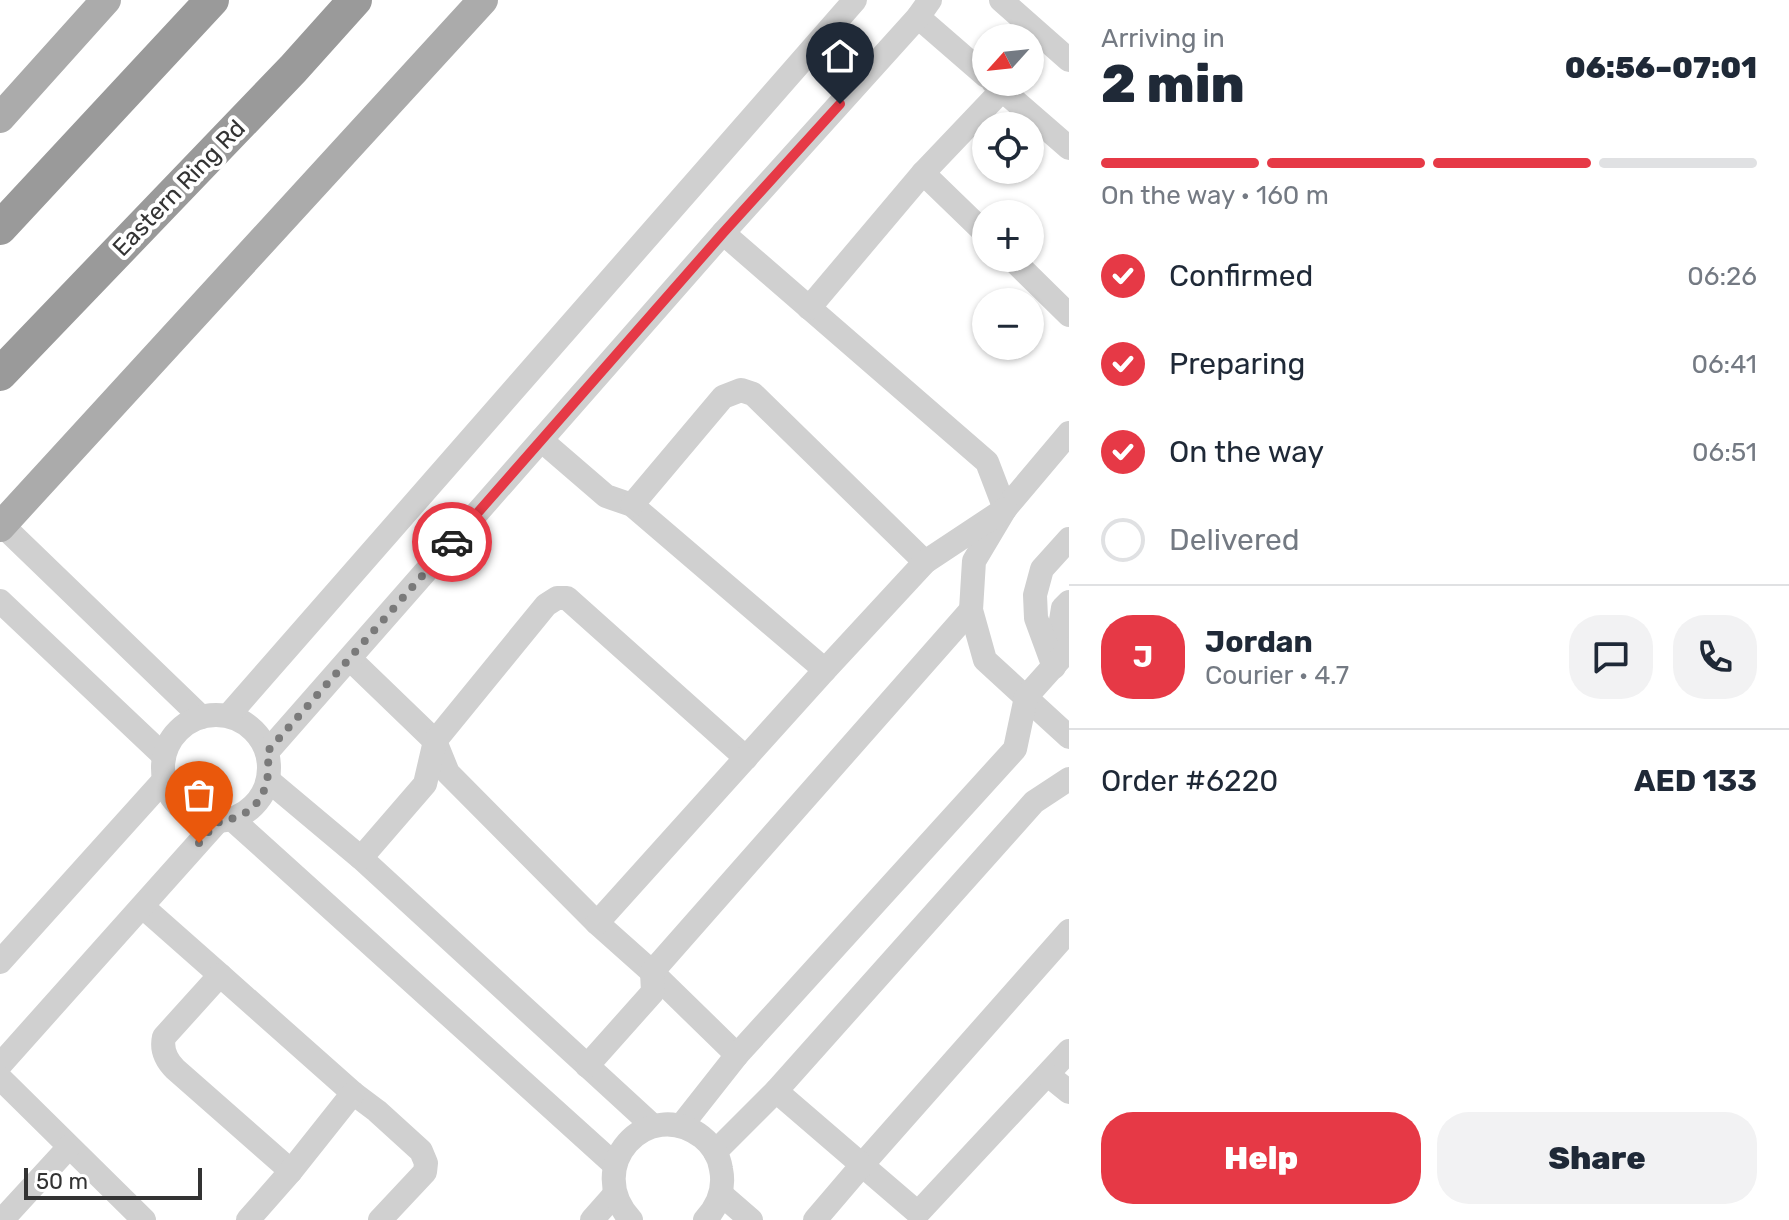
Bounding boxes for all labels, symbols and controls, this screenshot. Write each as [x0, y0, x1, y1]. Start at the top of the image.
pin [806, 22, 874, 104]
text: Arriving in [1101, 23, 1225, 54]
north arrow [972, 24, 1044, 96]
map controls [972, 24, 1044, 360]
icon: home [818, 34, 862, 78]
text: 06:56–07:01 [1565, 50, 1757, 86]
text: 2 min [1101, 53, 1245, 115]
button: locate [972, 112, 1044, 184]
street label: Eastern Ring Rd [107, 114, 251, 262]
text: On the way · 160 m [1101, 180, 1329, 211]
button: + [972, 200, 1044, 272]
icon: check [1101, 254, 1145, 298]
text: Confirmed [1169, 258, 1313, 294]
text: 06:26 [1687, 261, 1757, 292]
button: − [972, 288, 1044, 360]
icon: check [1101, 342, 1145, 386]
text: Preparing [1169, 346, 1305, 382]
text: 06:41 [1691, 349, 1757, 380]
icon: check [1101, 430, 1145, 474]
text: On the way [1169, 434, 1324, 470]
text: 06:51 [1692, 437, 1757, 468]
courier [412, 502, 492, 582]
icon: car [430, 520, 474, 564]
text: Delivered [1169, 522, 1300, 558]
button: chat [1569, 615, 1653, 699]
button: phone [1673, 615, 1757, 699]
text: Jordan [1205, 624, 1313, 660]
text: J [1133, 639, 1153, 675]
text: Courier · 4.7 [1205, 660, 1349, 691]
pin [165, 761, 233, 843]
text: Order #6220 [1101, 763, 1278, 799]
text: AED 133 [1634, 763, 1757, 799]
icon: bag [177, 773, 221, 817]
button: Help [1101, 1112, 1421, 1204]
button: Share [1437, 1112, 1757, 1204]
scale bar [24, 1164, 202, 1200]
text: 50 m [36, 1168, 88, 1195]

